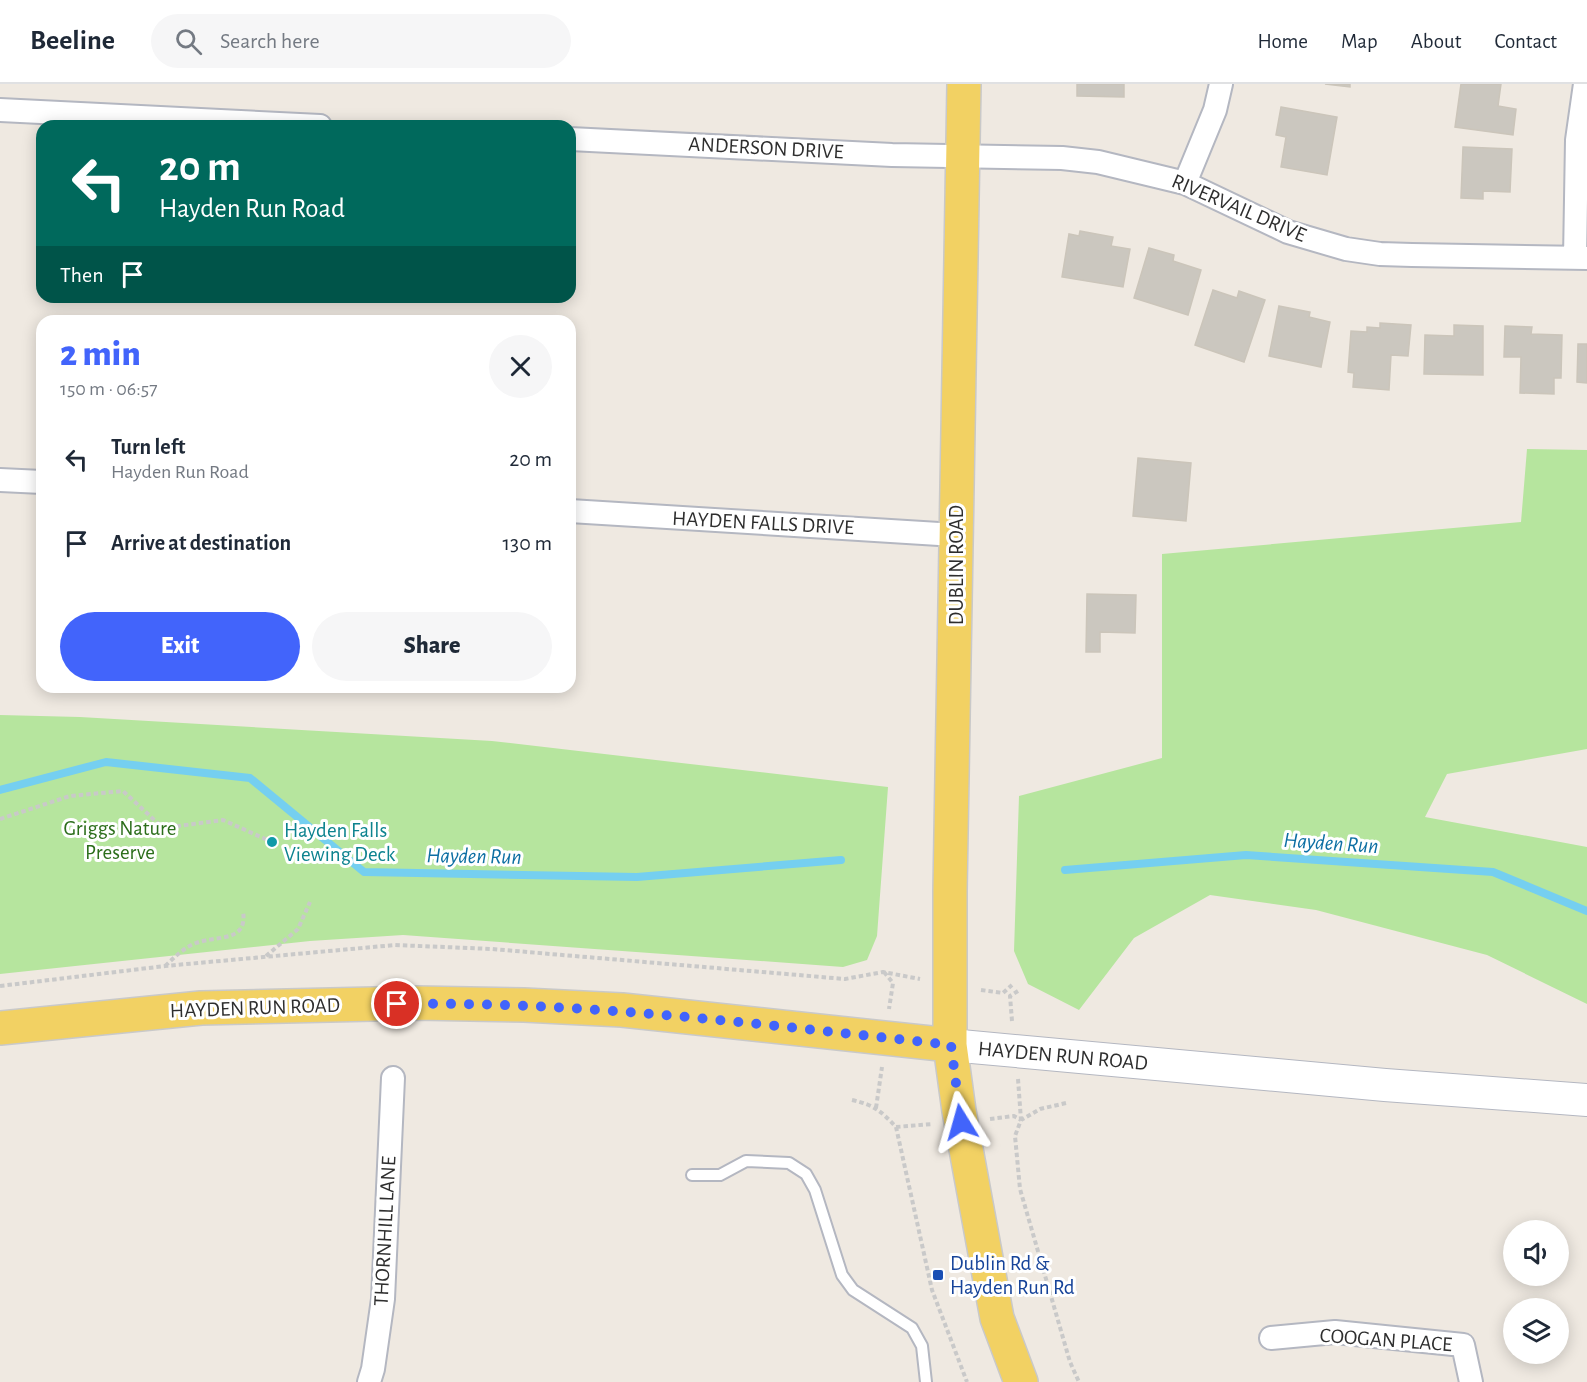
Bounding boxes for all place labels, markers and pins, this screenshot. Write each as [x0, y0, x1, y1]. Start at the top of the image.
place label: Hayden Falls Viewing Deck [284, 820, 396, 865]
marker: Hayden Falls Viewing Deck [265, 835, 279, 849]
pin [371, 978, 422, 1029]
place label: Dublin Rd & Hayden Run Rd [950, 1253, 1075, 1298]
marker: Dublin Rd & Hayden Run Rd [931, 1268, 945, 1282]

